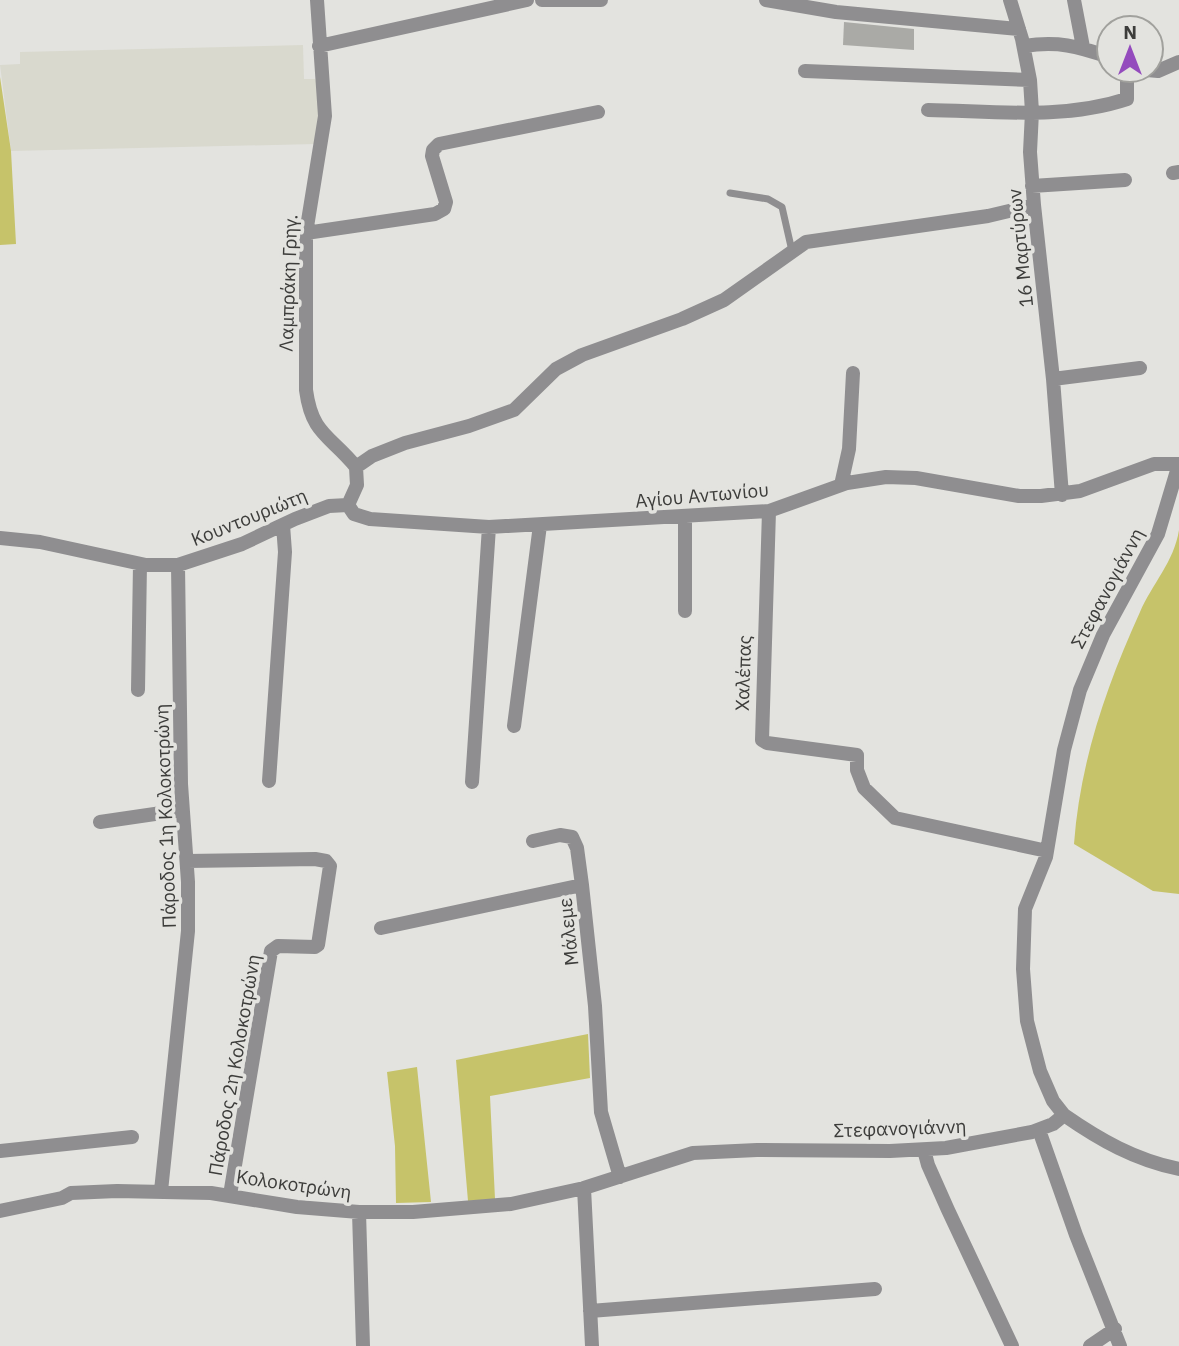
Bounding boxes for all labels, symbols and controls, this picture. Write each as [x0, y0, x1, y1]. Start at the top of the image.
north arrow [1095, 14, 1165, 84]
text: N [1123, 20, 1137, 44]
street label: 16 Μαρτύρων [1002, 187, 1038, 309]
street label: Λαμπράκη Γρηγ. [274, 214, 302, 352]
street label: Αγίου Αντωνίου [634, 477, 770, 513]
street label: Κουντουριώτη [187, 483, 311, 551]
street label: Στεφανογιάννη [1065, 524, 1149, 652]
street label: Χαλέπας [730, 635, 756, 711]
street label: Πάροδος 1η Κολοκοτρώνη [149, 703, 181, 929]
street label: Μάλεμε [553, 897, 583, 967]
street label: Πάροδος 2η Κολοκοτρώνη [203, 952, 265, 1178]
street label: Στεφανογιάννη [833, 1114, 967, 1142]
street label: Κολοκοτρώνη [235, 1164, 353, 1204]

